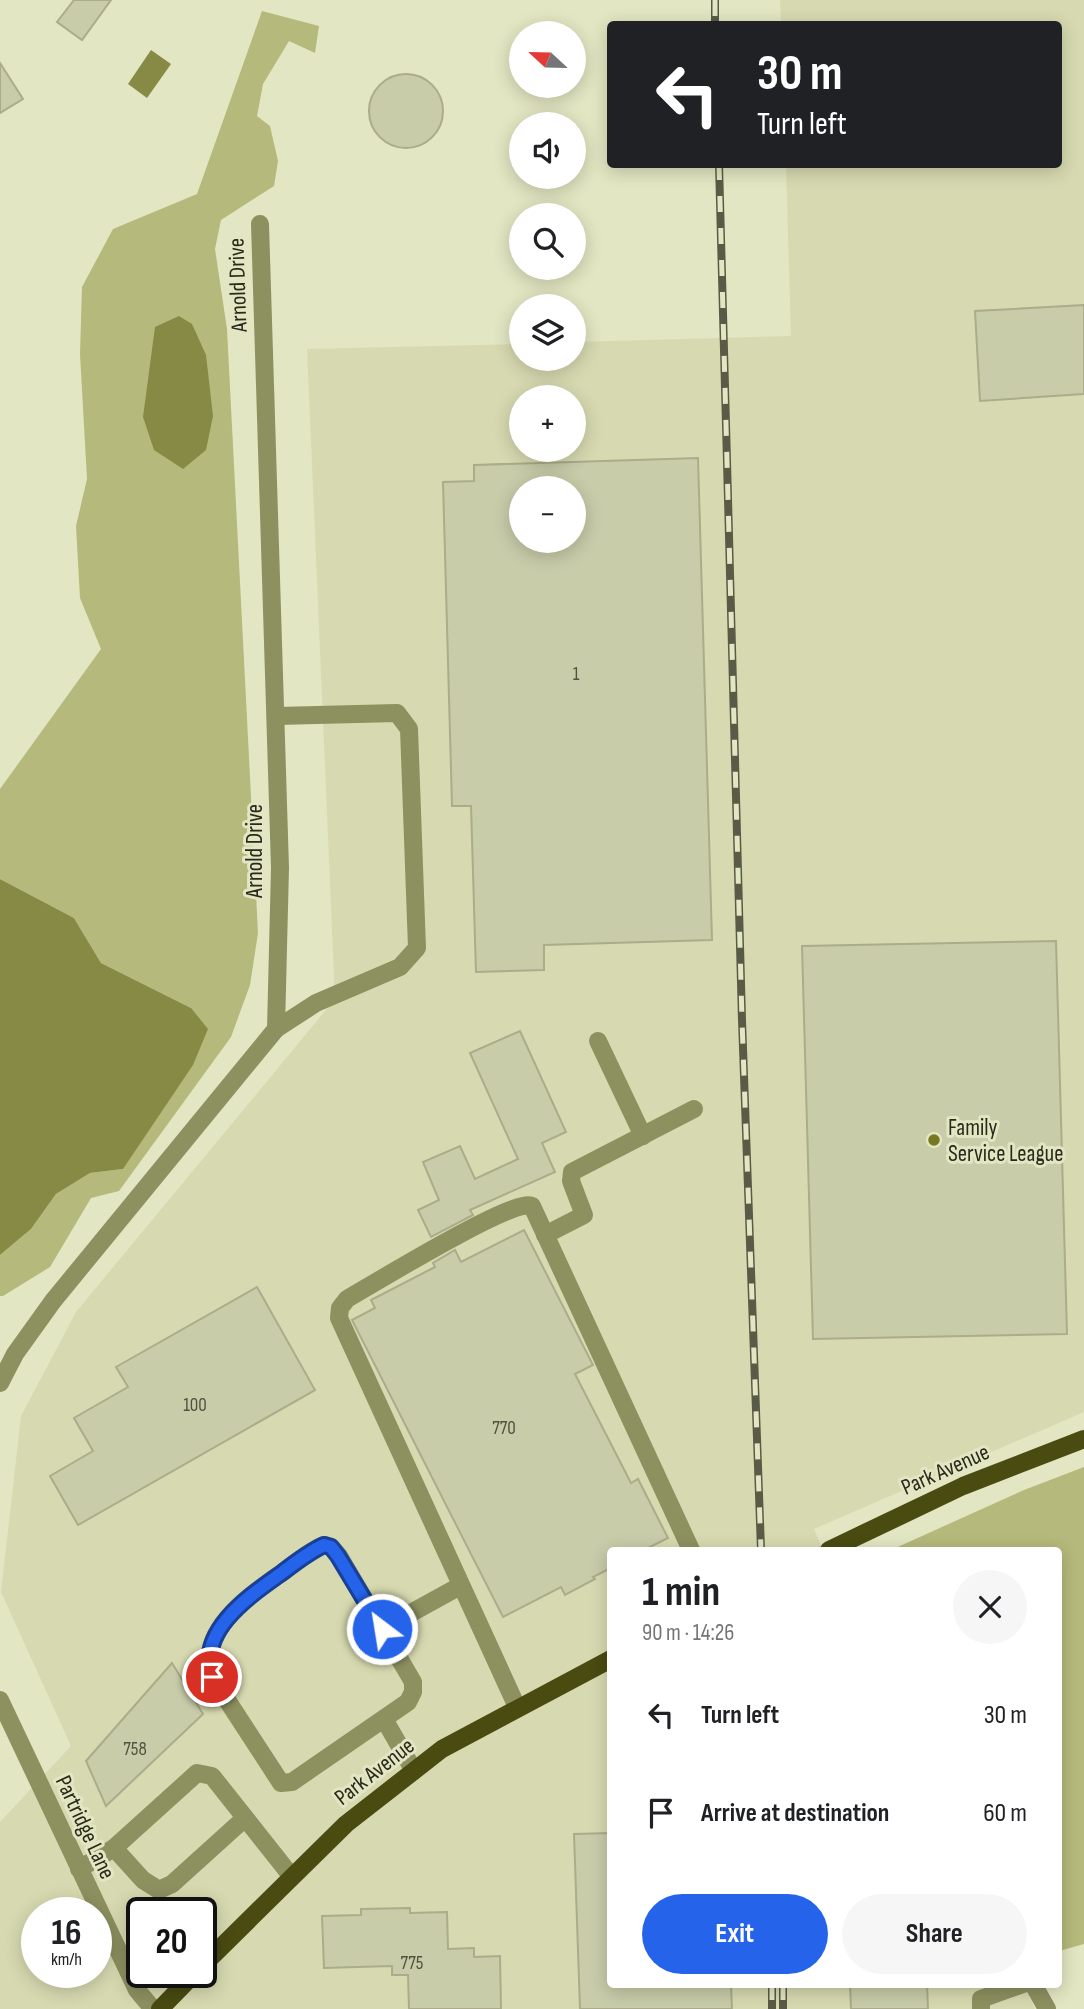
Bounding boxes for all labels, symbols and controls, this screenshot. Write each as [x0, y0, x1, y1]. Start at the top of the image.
north arrow [509, 21, 586, 98]
map controls [509, 21, 586, 553]
text: 30 m [757, 45, 842, 104]
icon: left [642, 49, 733, 140]
text: Turn left [757, 105, 847, 144]
button: sound [509, 112, 586, 189]
button: search [509, 203, 586, 280]
street label: Arnold Drive [222, 238, 254, 333]
button: layers [509, 294, 586, 371]
button: + [509, 385, 586, 462]
button: − [509, 476, 586, 553]
house number: 1 [573, 663, 580, 686]
street label: Arnold Drive [241, 804, 269, 899]
place label: Family Service League [948, 1114, 1063, 1168]
marker: Family Service League [926, 1132, 942, 1148]
house number: 100 [183, 1394, 207, 1417]
house number: 770 [492, 1417, 516, 1440]
street label: Park Avenue [897, 1438, 994, 1502]
text: 1 min [642, 1567, 720, 1618]
button: close [953, 1570, 1027, 1644]
position arrow [345, 1592, 419, 1666]
text: 90 m · 14:26 [642, 1619, 734, 1647]
pin [182, 1647, 242, 1707]
icon: arrive [193, 1658, 231, 1696]
icon: left [642, 1696, 680, 1734]
text: Turn left [701, 1700, 779, 1731]
text: 30 m [984, 1700, 1027, 1731]
street label: Park Avenue [329, 1732, 420, 1812]
house number: 758 [123, 1738, 147, 1761]
street label: Partridge Lane [49, 1771, 121, 1884]
icon: arrive [642, 1794, 680, 1832]
text: Arrive at destination [701, 1798, 889, 1829]
text: 60 m [983, 1798, 1027, 1829]
button: Exit [642, 1894, 828, 1974]
button: Share [842, 1894, 1027, 1974]
speed limit sign: 20 [126, 1897, 217, 1988]
text: 16 [51, 1912, 82, 1955]
text: km/h [51, 1949, 82, 1970]
house number: 775 [401, 1952, 423, 1975]

